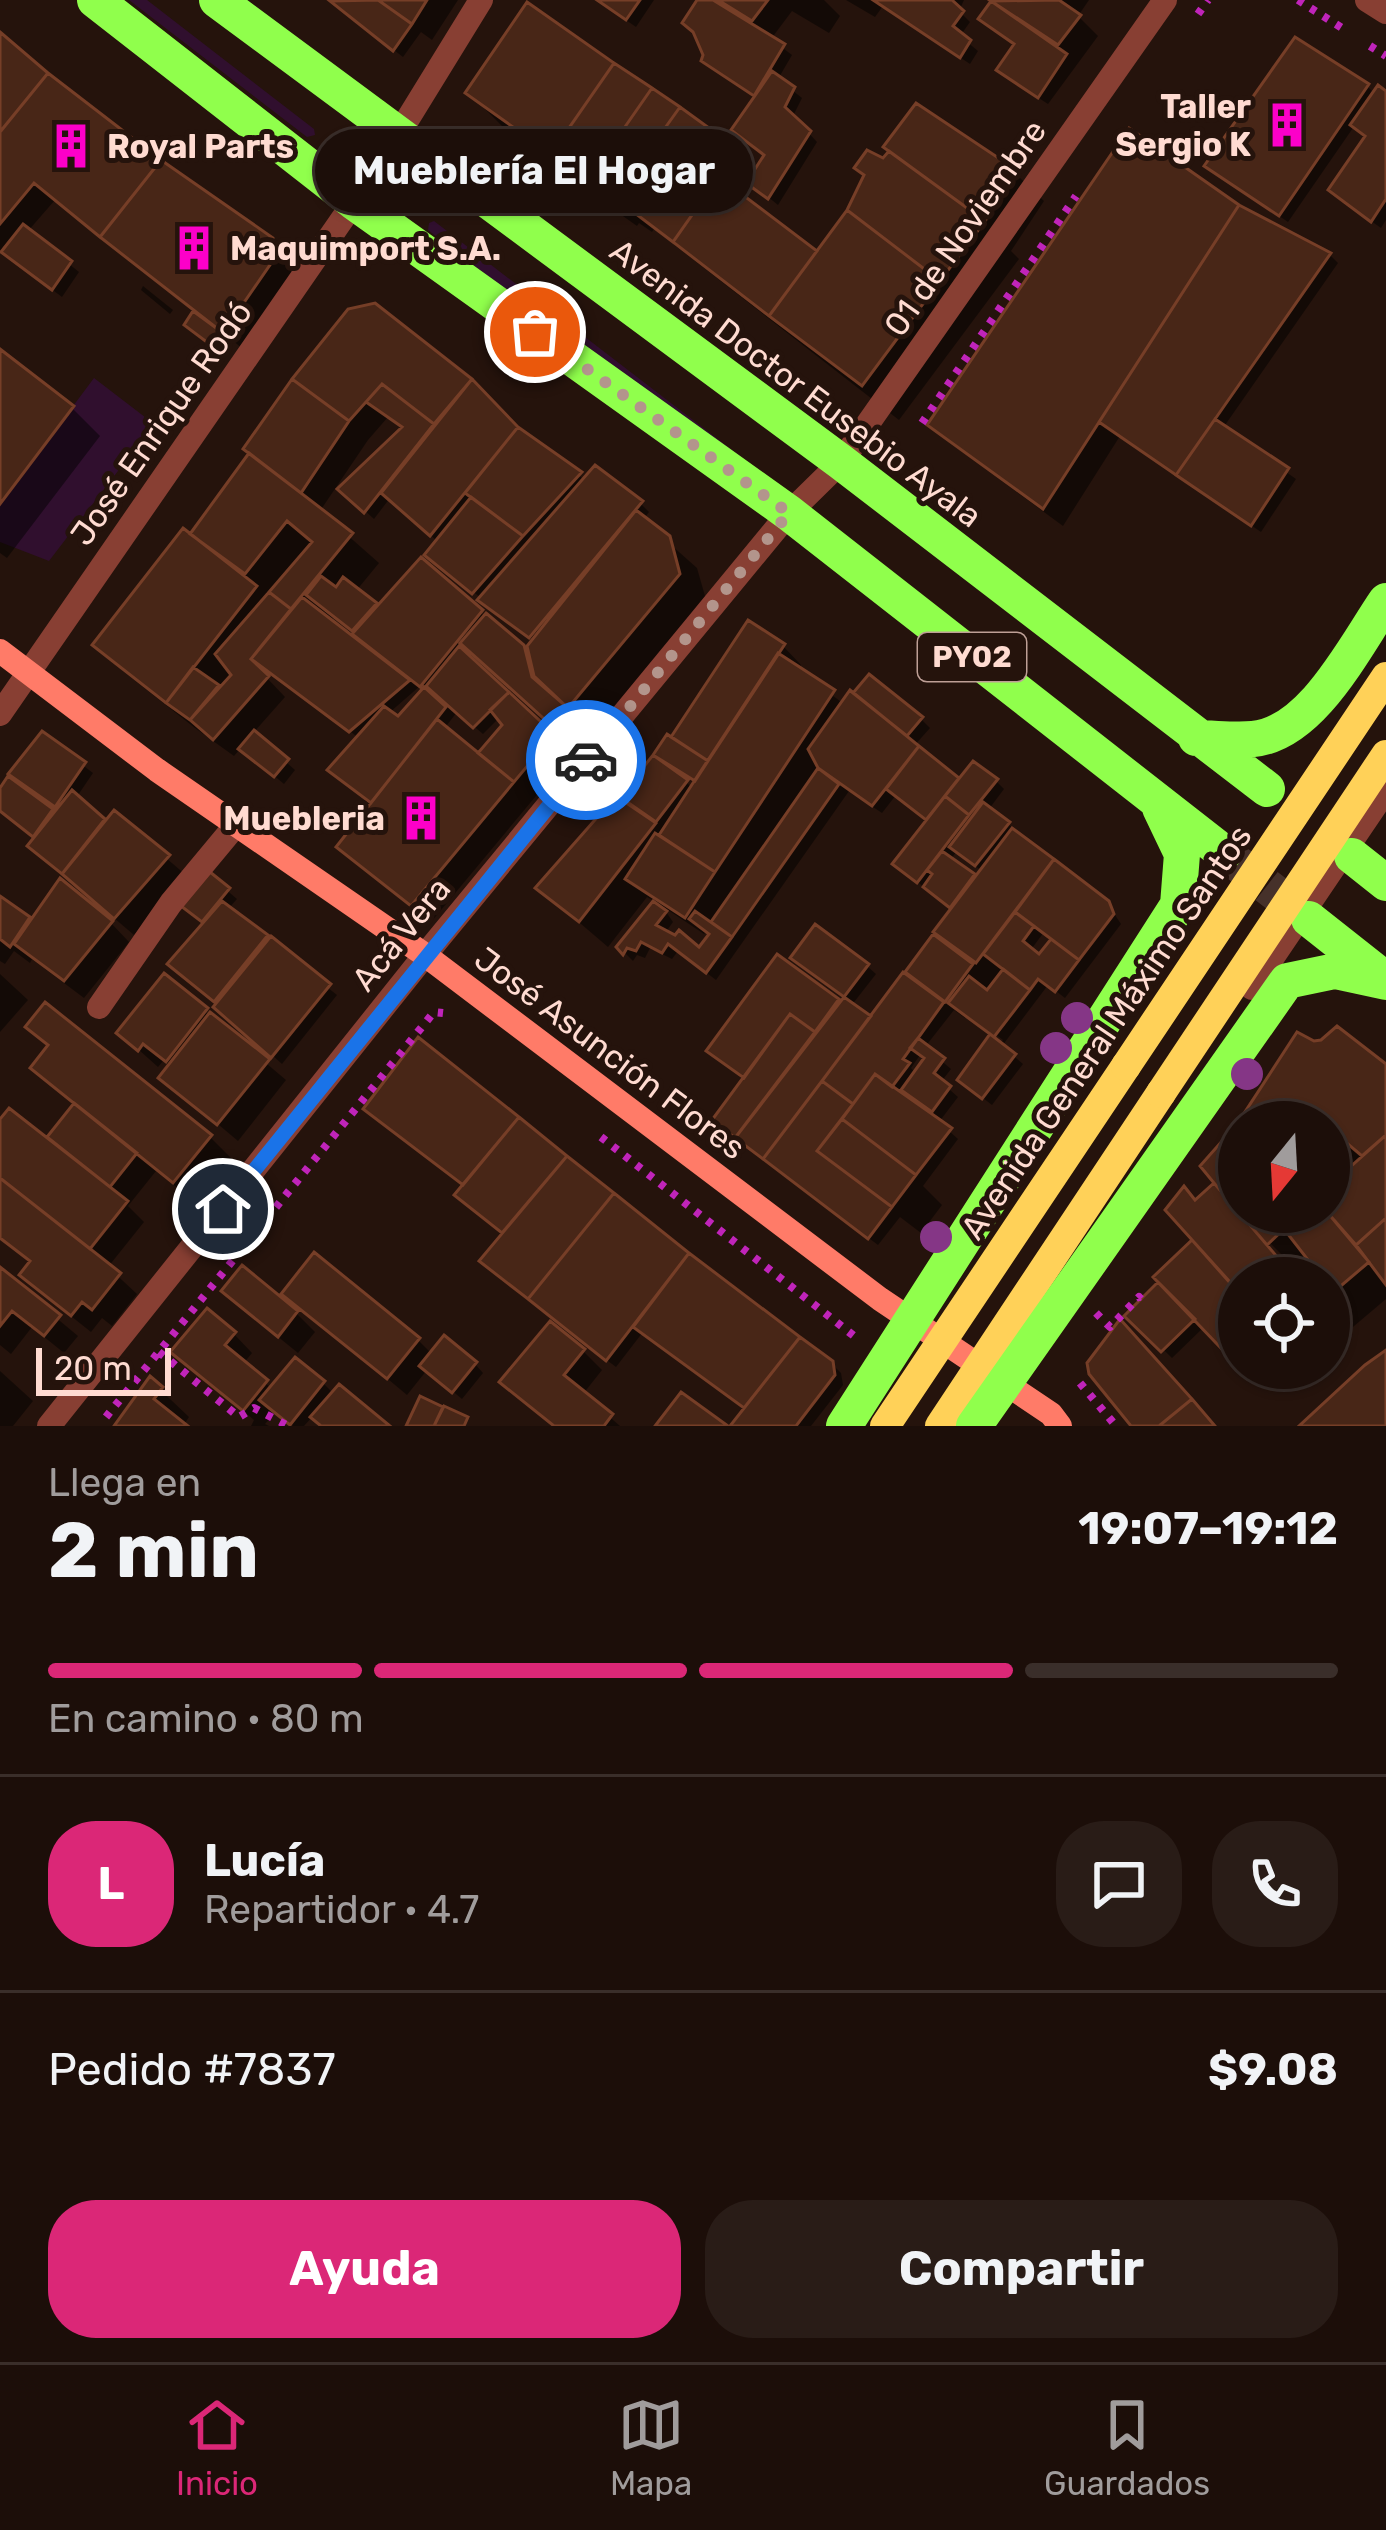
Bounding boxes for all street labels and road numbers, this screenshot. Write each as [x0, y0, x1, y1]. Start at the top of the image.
street label: 01 de Noviembre [876, 112, 1054, 344]
street label: Avenida Doctor Eusebio Ayala [603, 231, 989, 535]
street label: José Enrique Rodó [62, 294, 260, 552]
road number: PY02 [918, 633, 1026, 681]
street label: Avenida General Máximo Santos [953, 818, 1259, 1246]
street label: Acá Vera [344, 870, 458, 998]
street label: José Asunción Flores [467, 939, 753, 1167]

